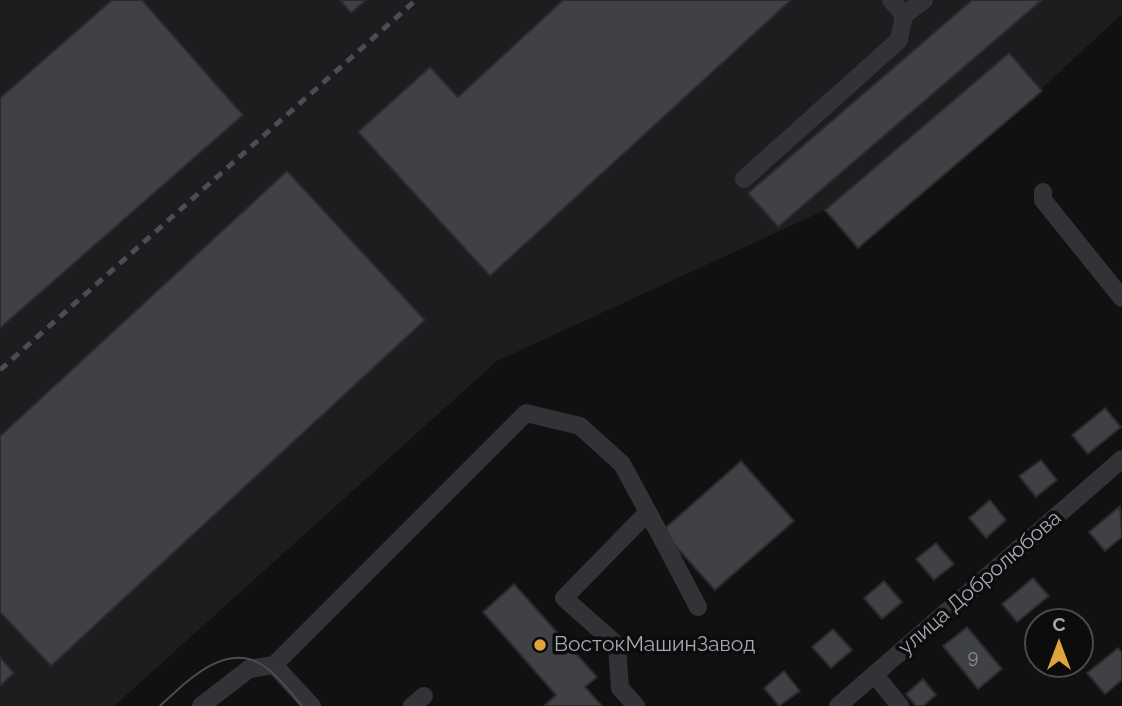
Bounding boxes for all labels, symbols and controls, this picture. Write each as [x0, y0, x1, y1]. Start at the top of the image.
street label: улица Добролюбова [893, 505, 1067, 661]
north arrow [1024, 608, 1094, 678]
text: С [1052, 613, 1066, 635]
place label: ВостокМашинЗавод [554, 632, 755, 658]
marker: ВостокМашинЗавод [532, 637, 548, 653]
house number: 9 [968, 647, 978, 669]

